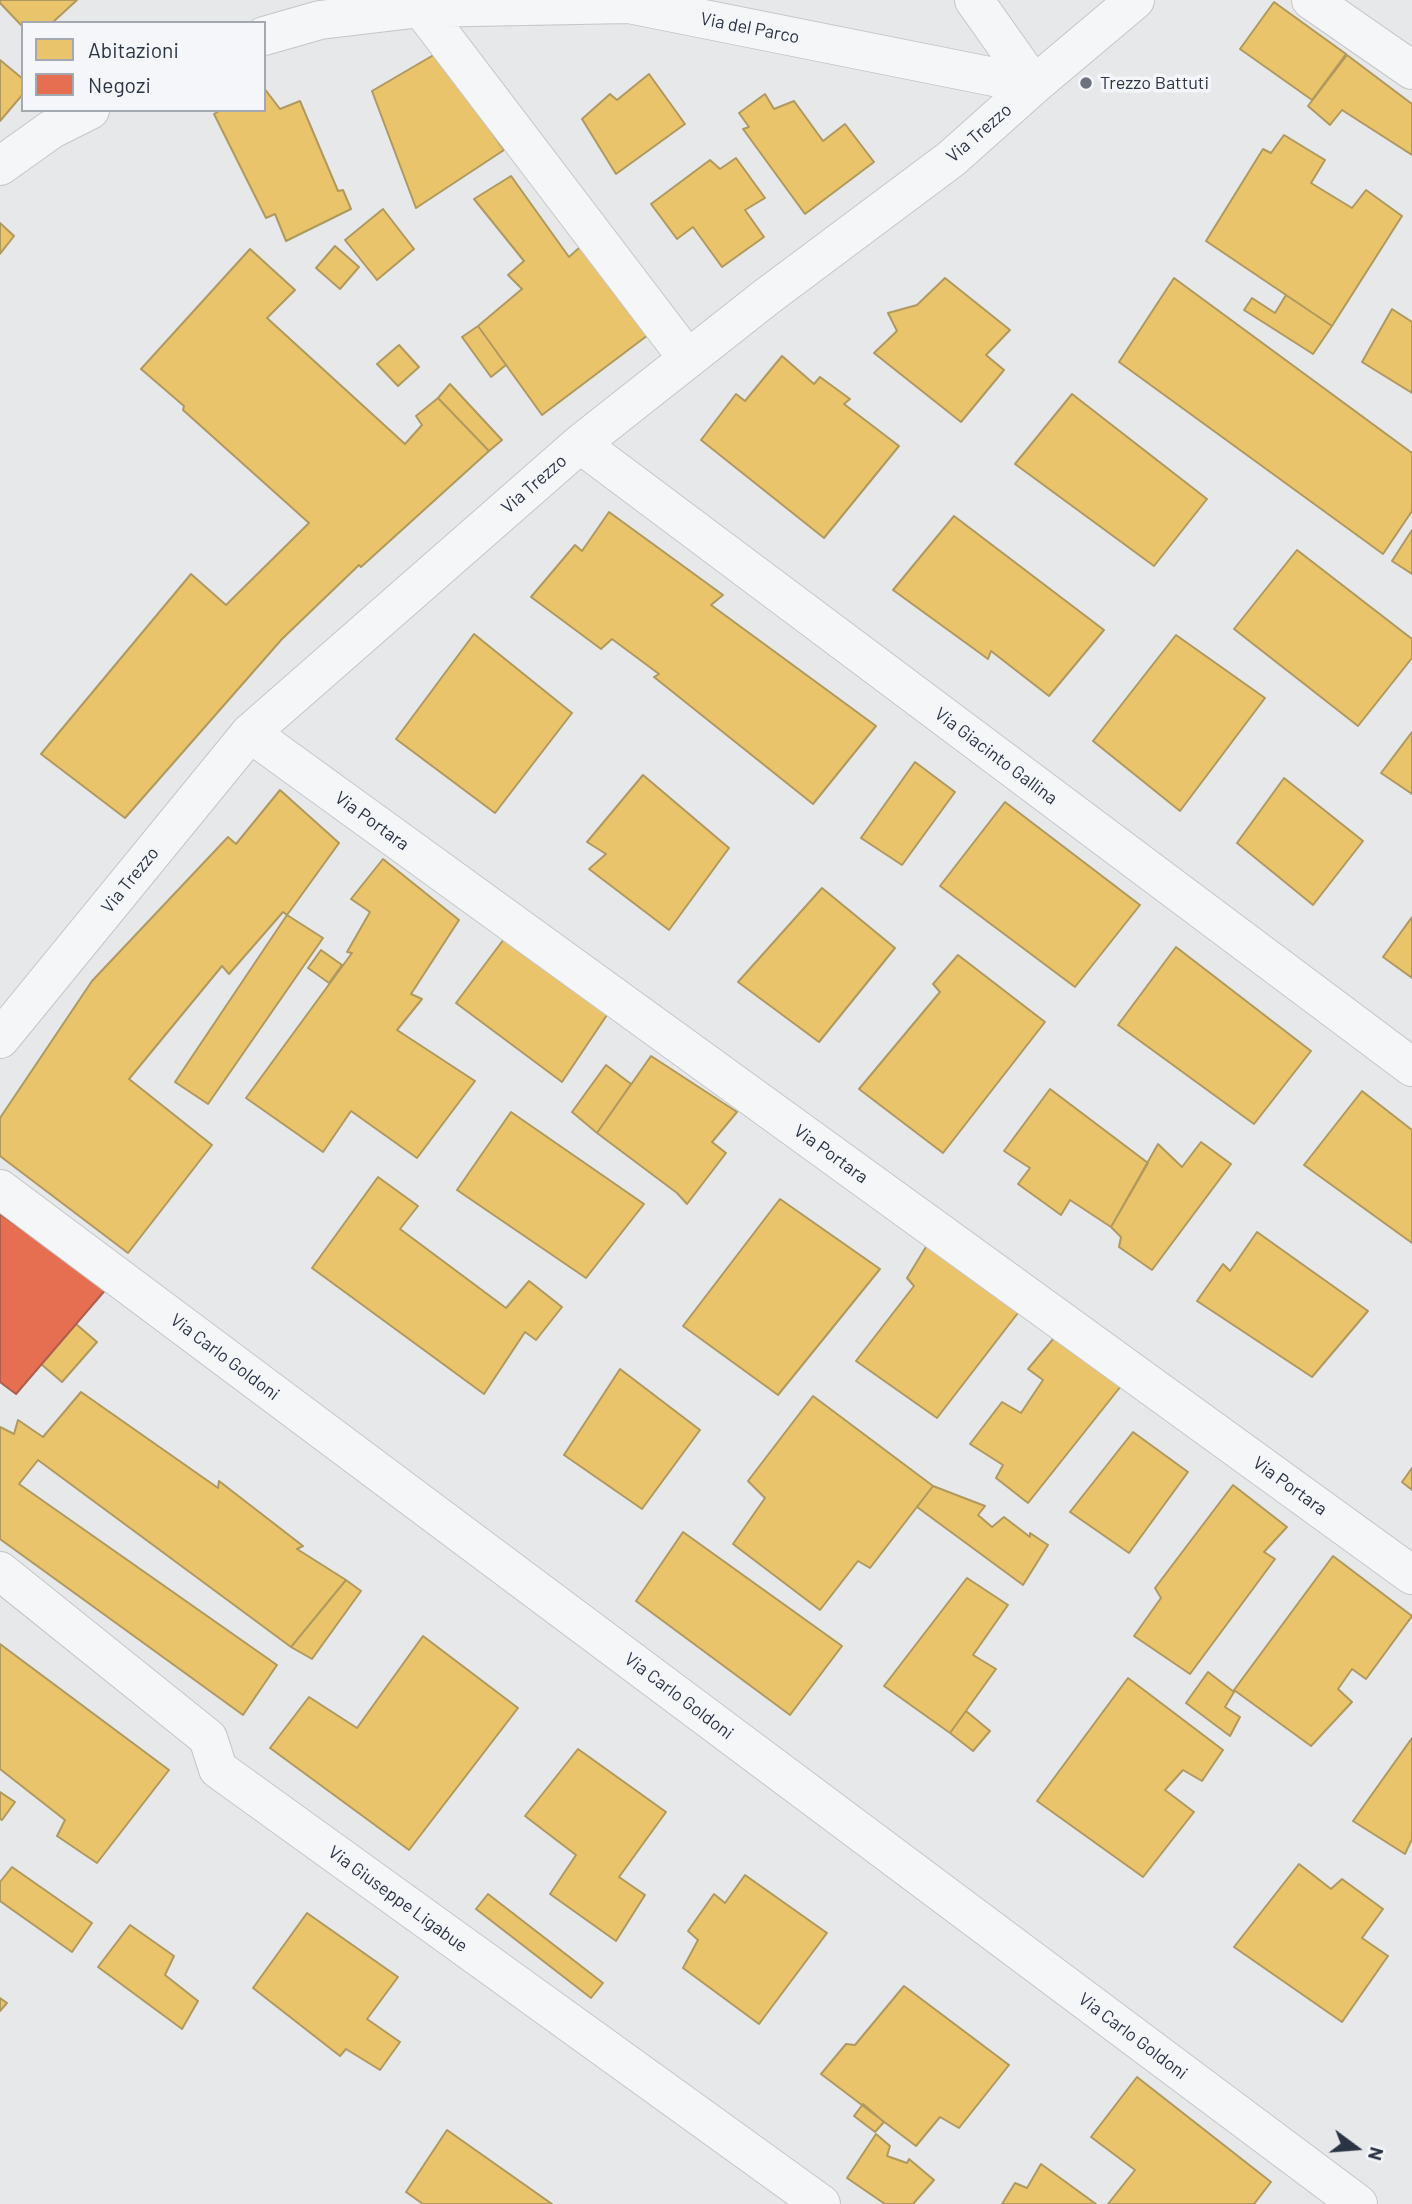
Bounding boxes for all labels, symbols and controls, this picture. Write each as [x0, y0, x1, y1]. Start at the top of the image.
street label: Via del Parco [699, 8, 801, 48]
legend [21, 21, 266, 112]
text: Abitazioni [88, 37, 179, 62]
text: Negozi [88, 72, 151, 97]
place label: Trezzo Battuti [1100, 72, 1209, 94]
marker: Trezzo Battuti [1078, 75, 1094, 91]
street label: Via Trezzo [942, 99, 1016, 167]
street label: Via Trezzo [497, 450, 571, 518]
street label: Via Giacinto Gallina [930, 703, 1062, 809]
street label: Via Portara [331, 787, 413, 855]
street label: Via Trezzo [97, 842, 163, 918]
street label: Via Portara [790, 1120, 872, 1188]
street label: Via Carlo Goldoni [166, 1309, 284, 1405]
street label: Via Portara [1249, 1452, 1331, 1520]
street label: Via Carlo Goldoni [620, 1648, 738, 1744]
street label: Via Giuseppe Ligabue [324, 1841, 472, 1957]
street label: Via Carlo Goldoni [1074, 1988, 1192, 2084]
north arrow [1321, 2113, 1391, 2183]
text: N [1364, 2145, 1389, 2163]

